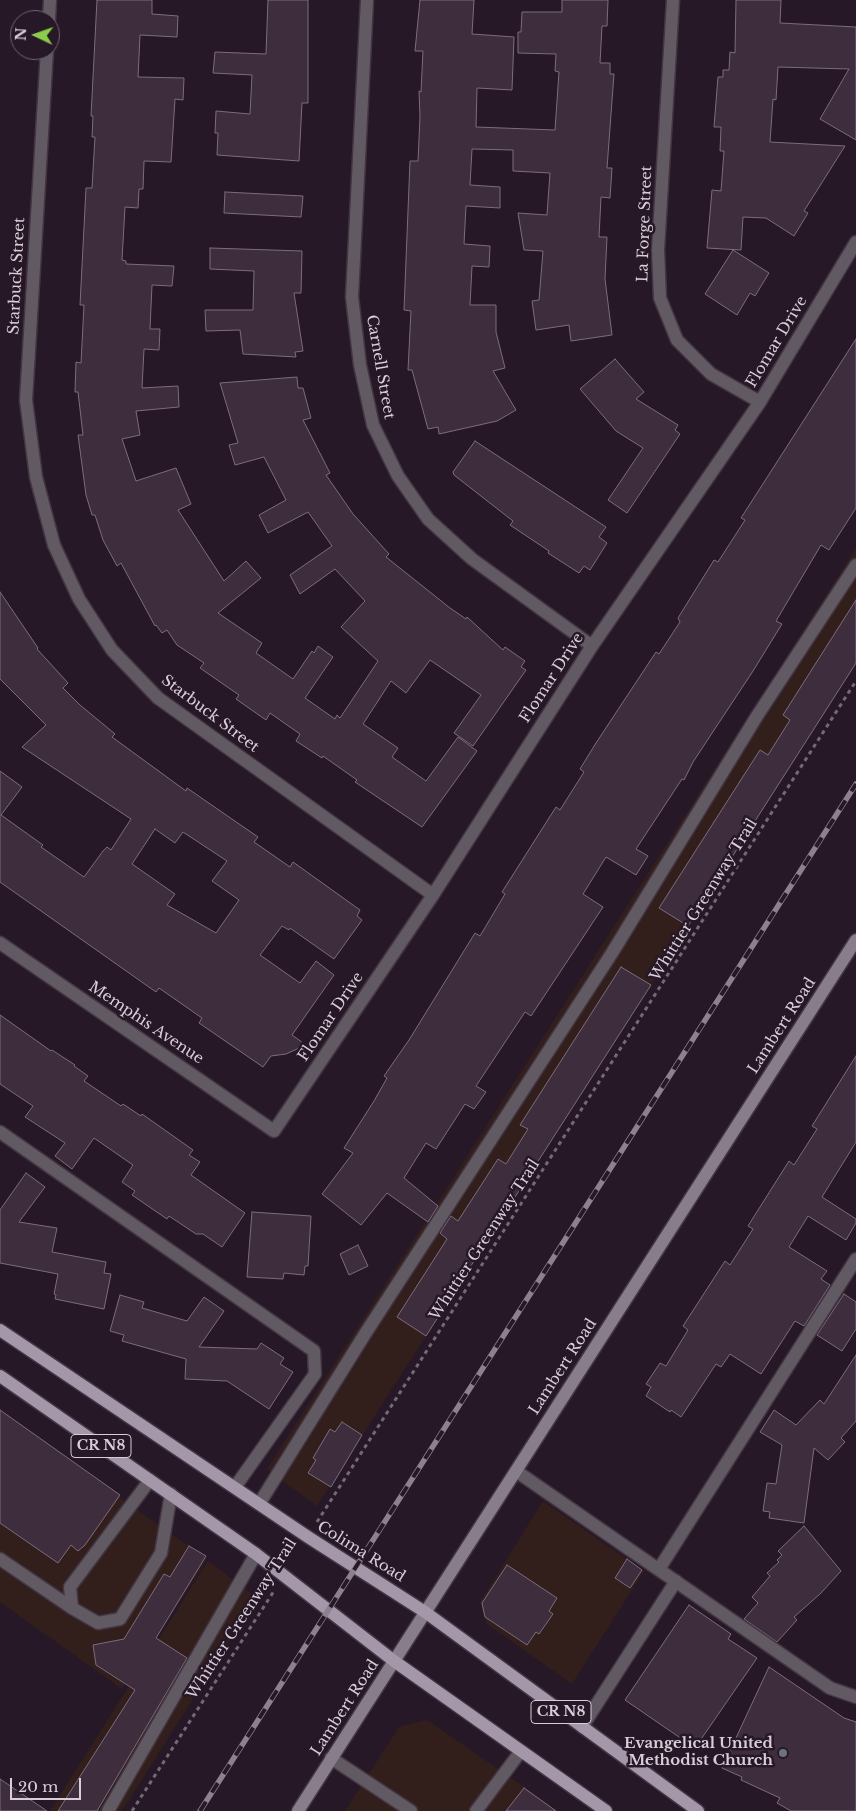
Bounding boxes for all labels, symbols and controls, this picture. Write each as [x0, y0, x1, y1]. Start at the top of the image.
north arrow [10, 10, 60, 60]
text: N [12, 27, 30, 41]
street label: La Forge Street [634, 165, 656, 283]
street label: Starbuck Street [5, 217, 29, 335]
street label: Flomar Drive [743, 293, 811, 391]
street label: Carnell Street [362, 313, 398, 421]
street label: Flomar Drive [516, 630, 588, 726]
street label: Starbuck Street [158, 672, 262, 756]
street label: Whittier Greenway Trail [647, 815, 761, 985]
street label: Flomar Drive [295, 969, 367, 1065]
street label: Lambert Road [744, 975, 820, 1077]
street label: Memphis Avenue [85, 978, 207, 1068]
street label: Whittier Greenway Trail [426, 1156, 544, 1324]
street label: Lambert Road [525, 1316, 601, 1418]
road number: CR N8 [71, 1434, 131, 1458]
street label: Colima Road [314, 1518, 408, 1586]
street label: Whittier Greenway Trail [183, 1535, 301, 1703]
street label: Lambert Road [307, 1657, 383, 1759]
road number: CR N8 [531, 1700, 591, 1724]
place label: Evangelical United Methodist Church [624, 1735, 773, 1770]
marker: Evangelical United Methodist Church [777, 1747, 789, 1759]
scale bar [12, 1768, 84, 1800]
text: 20 m [18, 1777, 58, 1796]

